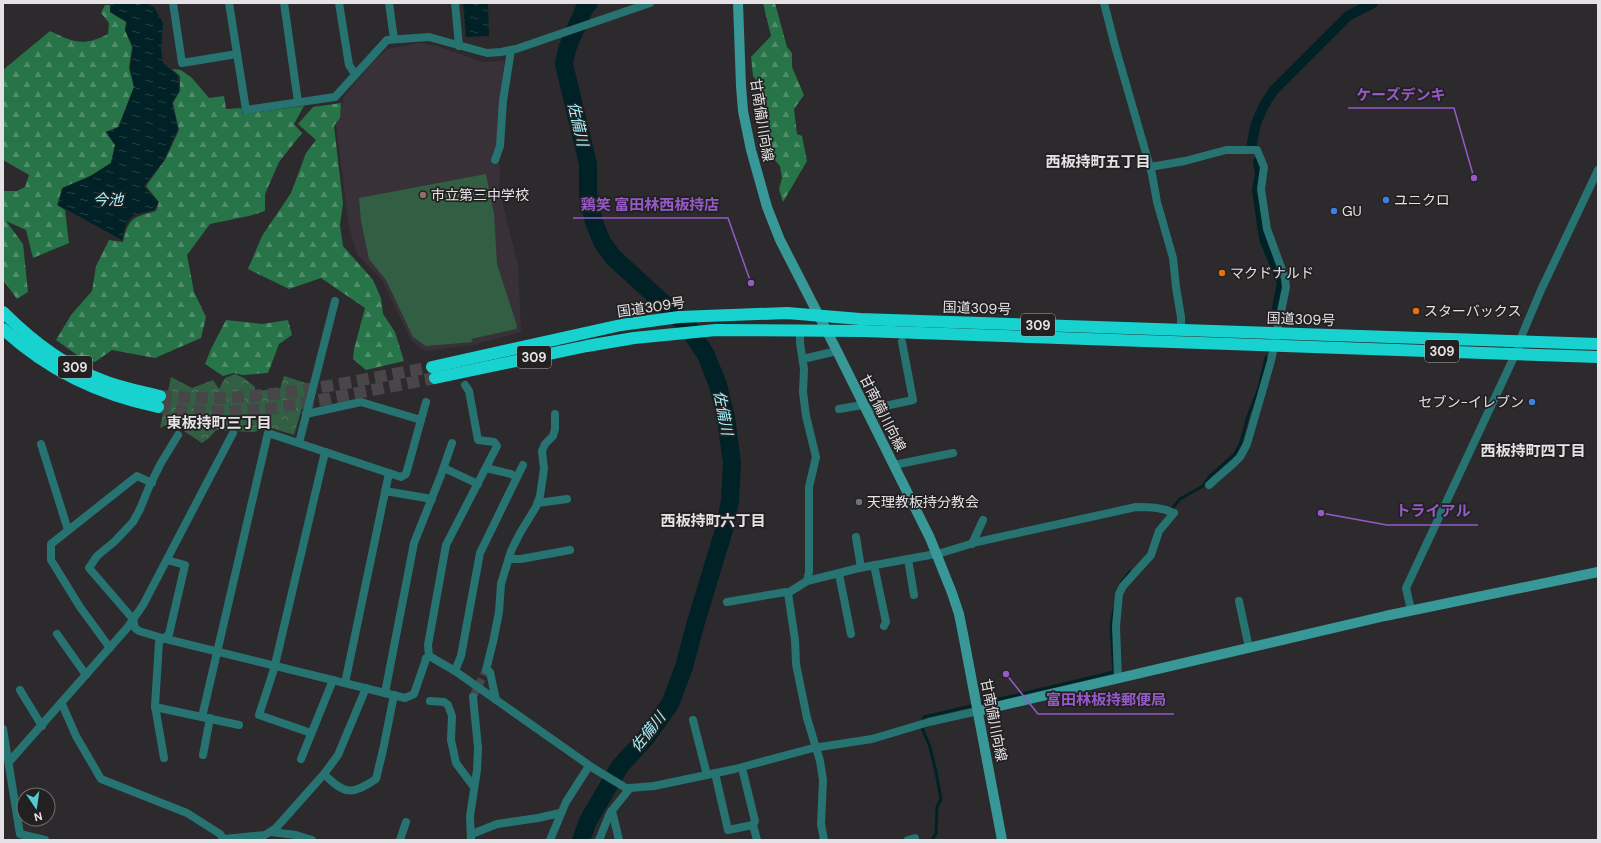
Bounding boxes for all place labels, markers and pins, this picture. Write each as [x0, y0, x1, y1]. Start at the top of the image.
callout: ケーズデンキ [1348, 81, 1454, 108]
place label: 市立第三中学校 [431, 186, 529, 204]
marker: 市立第三中学校 [418, 190, 428, 200]
callout: 鶏笑 富田林西板持店 [573, 191, 728, 218]
place label: ユニクロ [1394, 191, 1450, 209]
marker: ユニクロ [1381, 195, 1391, 205]
place label: GU [1342, 202, 1362, 220]
marker: GU [1329, 206, 1339, 216]
place label: マクドナルド [1230, 264, 1314, 282]
marker: マクドナルド [1217, 268, 1227, 278]
place label: スターバックス [1424, 302, 1521, 320]
marker: スターバックス [1411, 306, 1421, 316]
place label: セブン-イレブン [1418, 393, 1524, 411]
marker: セブン-イレブン [1527, 397, 1537, 407]
place label: 天理教板持分教会 [867, 493, 979, 511]
marker: 天理教板持分教会 [854, 497, 864, 507]
callout: トライアル [1387, 498, 1478, 525]
callout: 富田林板持郵便局 [1038, 687, 1174, 714]

